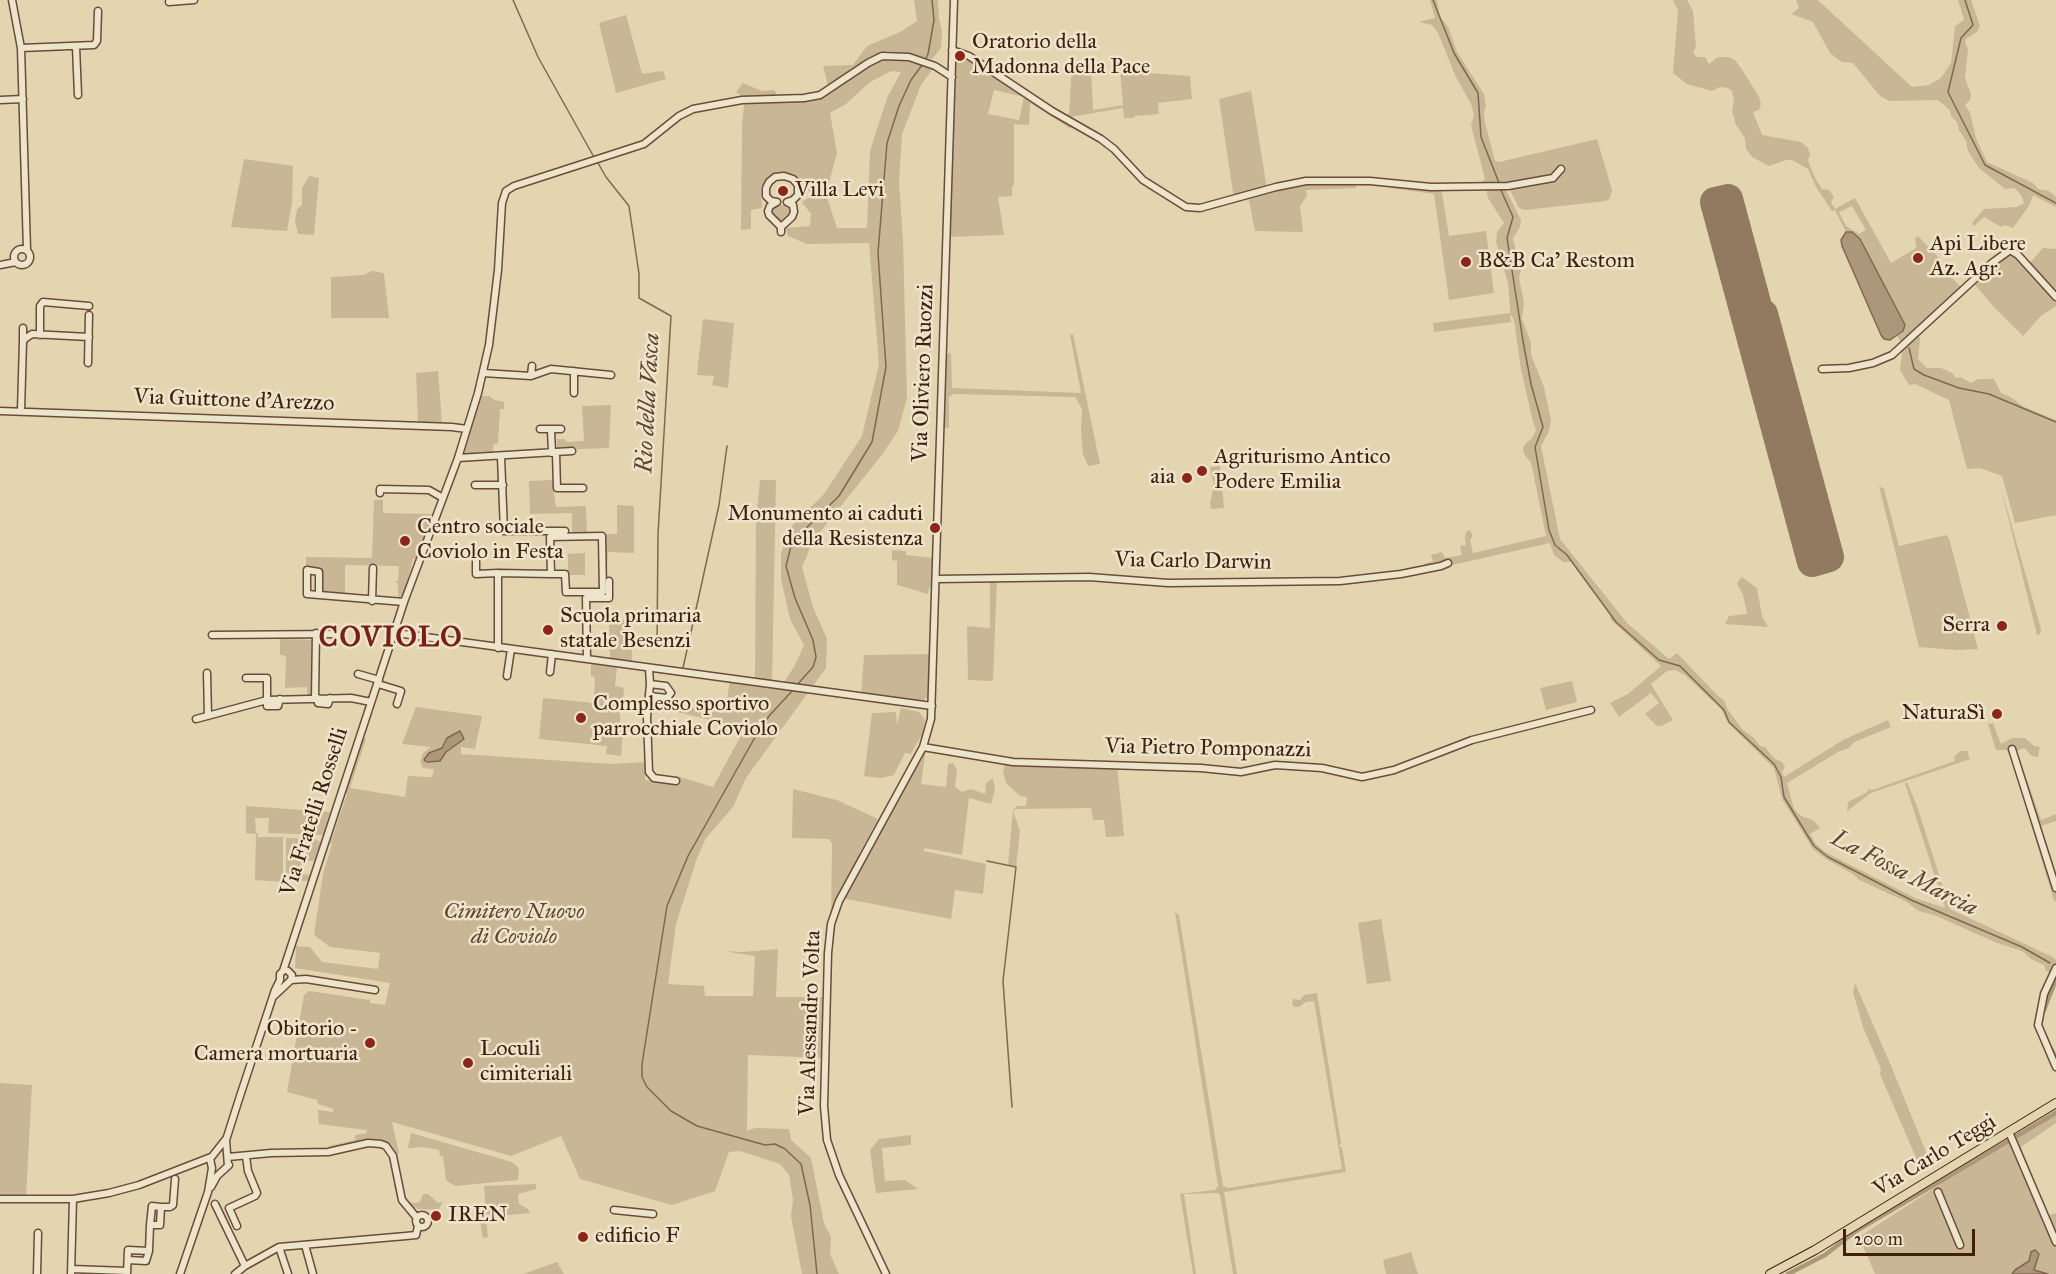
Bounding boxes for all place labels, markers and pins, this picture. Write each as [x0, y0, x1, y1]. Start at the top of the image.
place label: Oratorio della Madonna della Pace [972, 30, 1150, 82]
marker: Oratorio della Madonna della Pace [953, 49, 967, 63]
place label: Villa Levi [795, 178, 884, 204]
marker: Villa Levi [776, 184, 790, 198]
place label: Api Libere Az. Agr. [1930, 232, 2026, 284]
place label: B&B Ca' Restom [1478, 249, 1635, 275]
marker: Api Libere Az. Agr. [1911, 251, 1925, 265]
marker: B&B Ca' Restom [1459, 255, 1473, 269]
place label: Agriturismo Antico Podere Emilia [1214, 445, 1390, 496]
marker: Agriturismo Antico Podere Emilia [1195, 464, 1209, 478]
place label: aia [1150, 465, 1175, 491]
marker: aia [1180, 471, 1194, 485]
place label: Monumento ai caduti della Resistenza [727, 502, 923, 554]
place label: Centro sociale Coviolo in Festa [417, 515, 563, 566]
marker: Monumento ai caduti della Resistenza [928, 521, 942, 535]
marker: Centro sociale Coviolo in Festa [398, 534, 412, 548]
place label: Scuola primaria statale Besenzi [560, 604, 701, 656]
place label: Serra [1942, 613, 1990, 639]
marker: Serra [1995, 619, 2009, 633]
marker: Scuola primaria statale Besenzi [541, 623, 555, 637]
place label: Complesso sportivo parrocchiale Coviolo [593, 692, 778, 744]
place label: NaturaSì [1902, 701, 1985, 727]
marker: NaturaSì [1990, 707, 2004, 721]
marker: Complesso sportivo parrocchiale Coviolo [574, 711, 588, 725]
place label: Obitorio - Camera mortuaria [194, 1017, 358, 1068]
marker: Obitorio - Camera mortuaria [363, 1036, 377, 1050]
place label: Loculi cimiteriali [480, 1037, 572, 1088]
marker: Loculi cimiteriali [461, 1056, 475, 1070]
place label: IREN [448, 1203, 507, 1229]
marker: IREN [429, 1209, 443, 1223]
place label: edificio F [595, 1224, 680, 1250]
marker: edificio F [576, 1230, 590, 1244]

